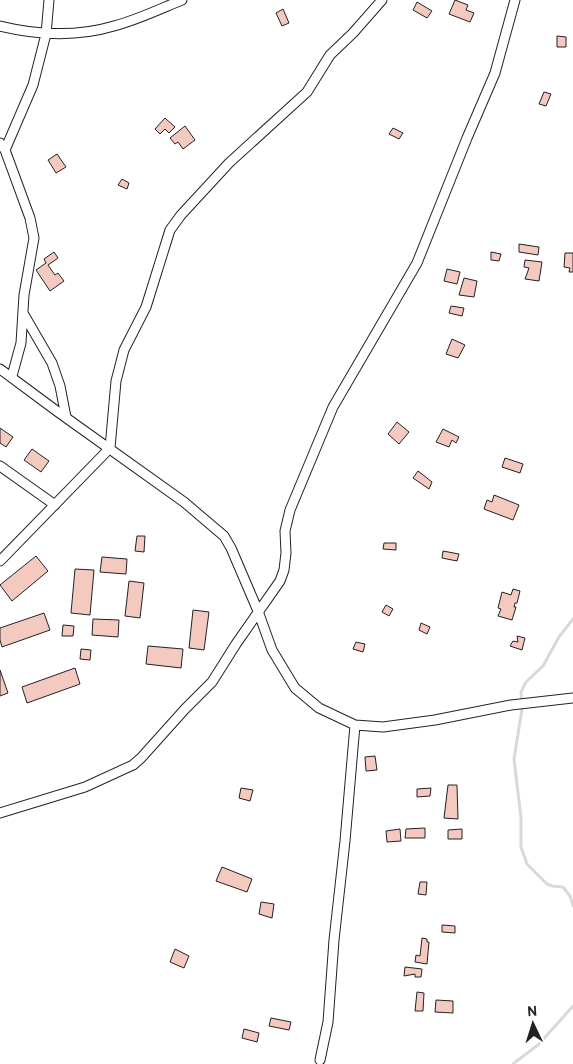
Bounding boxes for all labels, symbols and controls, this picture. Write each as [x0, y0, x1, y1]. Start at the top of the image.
north arrow [508, 999, 558, 1049]
text: N [527, 1004, 538, 1021]

